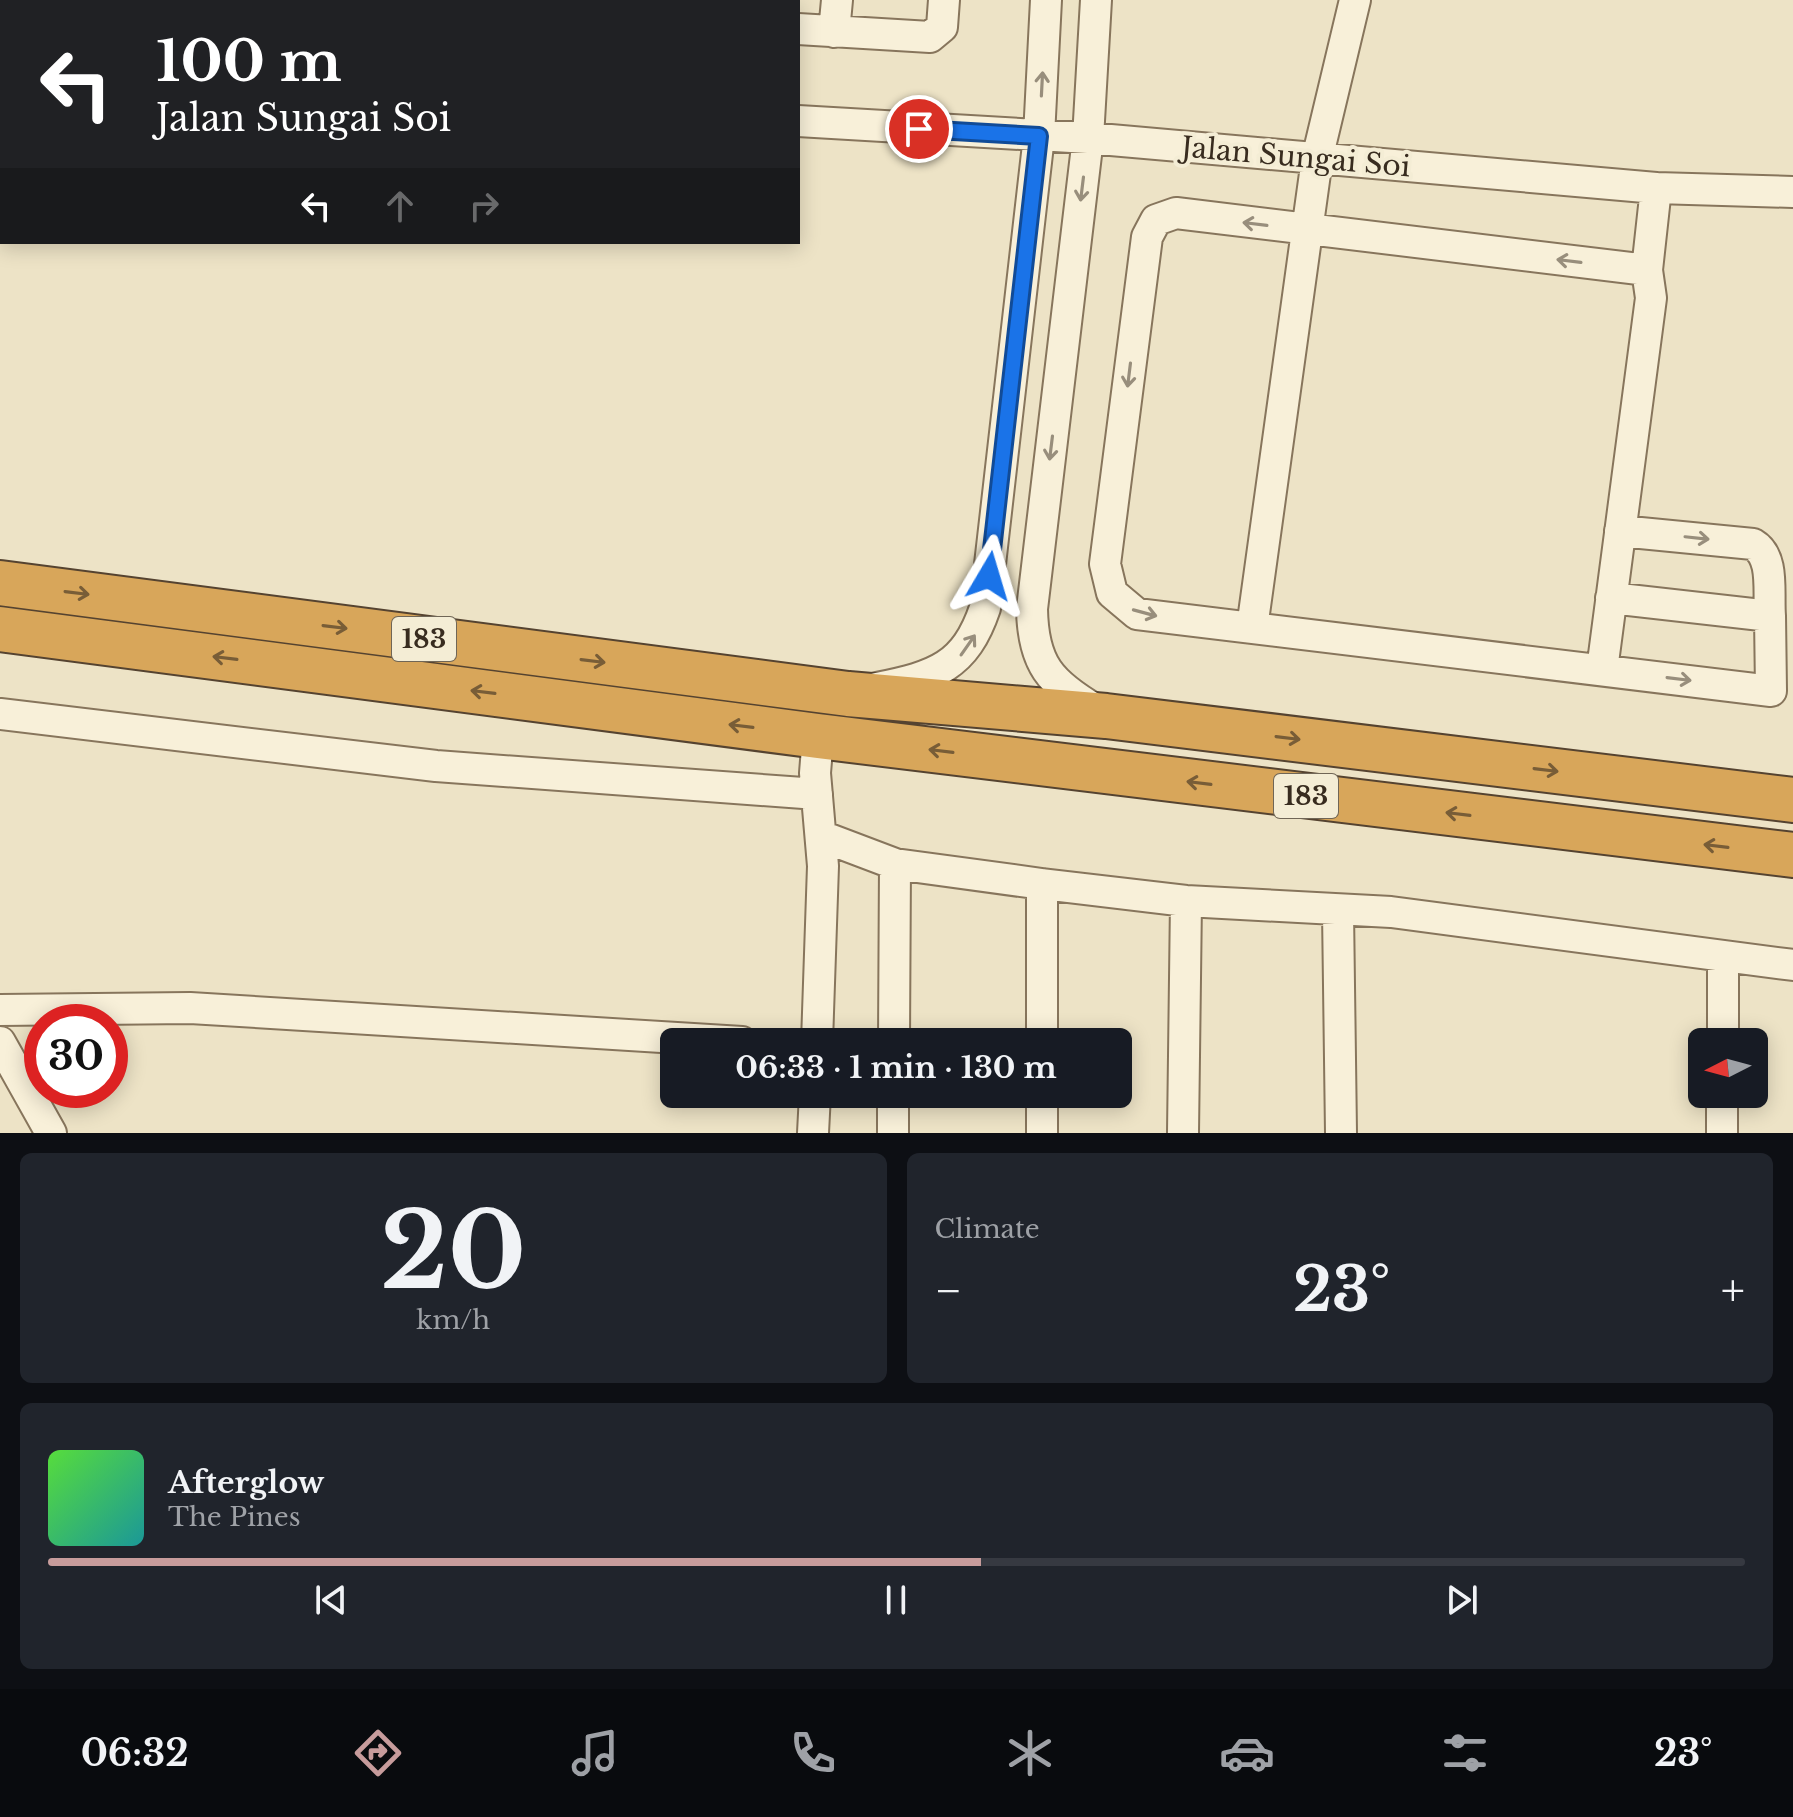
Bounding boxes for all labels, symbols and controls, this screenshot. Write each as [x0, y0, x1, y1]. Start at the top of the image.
text: 100 m [156, 27, 342, 96]
icon: left [24, 32, 128, 136]
one-way arrow [1034, 71, 1049, 98]
pin [885, 95, 953, 163]
text: Jalan Sungai Soi [156, 96, 451, 141]
icon: arrive [897, 107, 941, 151]
street label: Jalan Sungai Soi [1176, 129, 1412, 184]
one-way arrow [1075, 176, 1090, 202]
icon: left [294, 184, 338, 228]
icon: ahead [378, 184, 422, 228]
icon: right [462, 184, 506, 228]
one-way arrow [1242, 216, 1269, 231]
one-way arrow [1556, 253, 1583, 268]
one-way arrow [1121, 362, 1136, 388]
one-way arrow [1044, 434, 1059, 460]
one-way arrow [1683, 531, 1710, 546]
position arrow [947, 534, 1031, 618]
one-way arrow [63, 586, 90, 601]
one-way arrow [1132, 607, 1157, 622]
road number: 183 [392, 617, 456, 661]
one-way arrow [322, 620, 347, 635]
one-way arrow [960, 635, 976, 657]
one-way arrow [213, 650, 238, 665]
one-way arrow [580, 654, 605, 669]
one-way arrow [1666, 672, 1691, 687]
one-way arrow [471, 684, 496, 699]
one-way arrow [728, 718, 755, 733]
one-way arrow [1275, 731, 1300, 746]
one-way arrow [929, 743, 955, 758]
one-way arrow [1532, 762, 1559, 777]
road number: 183 [1274, 774, 1338, 818]
one-way arrow [1187, 775, 1213, 790]
one-way arrow [1445, 806, 1471, 821]
one-way arrow [1703, 838, 1729, 853]
speed limit sign: 30 [24, 1004, 128, 1108]
north arrow [1688, 1028, 1768, 1108]
map controls [1688, 1028, 1768, 1108]
text: 06:33 · 1 min · 130 m [735, 1049, 1057, 1086]
text: 20 [380, 1187, 526, 1316]
text: Climate [935, 1213, 1040, 1245]
text: 23° [1293, 1253, 1390, 1327]
text: − [935, 1263, 962, 1318]
text: + [1721, 1263, 1745, 1318]
text: km/h [416, 1304, 490, 1336]
text: Afterglow [168, 1464, 324, 1501]
text: The Pines [168, 1501, 300, 1533]
icon: previous [309, 1578, 353, 1622]
icon: pause [874, 1578, 918, 1622]
icon: next [1440, 1578, 1484, 1622]
icon: directions [350, 1725, 406, 1781]
icon: music [567, 1725, 623, 1781]
icon: phone [785, 1725, 841, 1781]
icon: climate [1002, 1725, 1058, 1781]
icon: car [1219, 1725, 1275, 1781]
icon: filters [1437, 1725, 1493, 1781]
text: 06:32 [81, 1731, 189, 1776]
text: 23° [1654, 1731, 1712, 1776]

